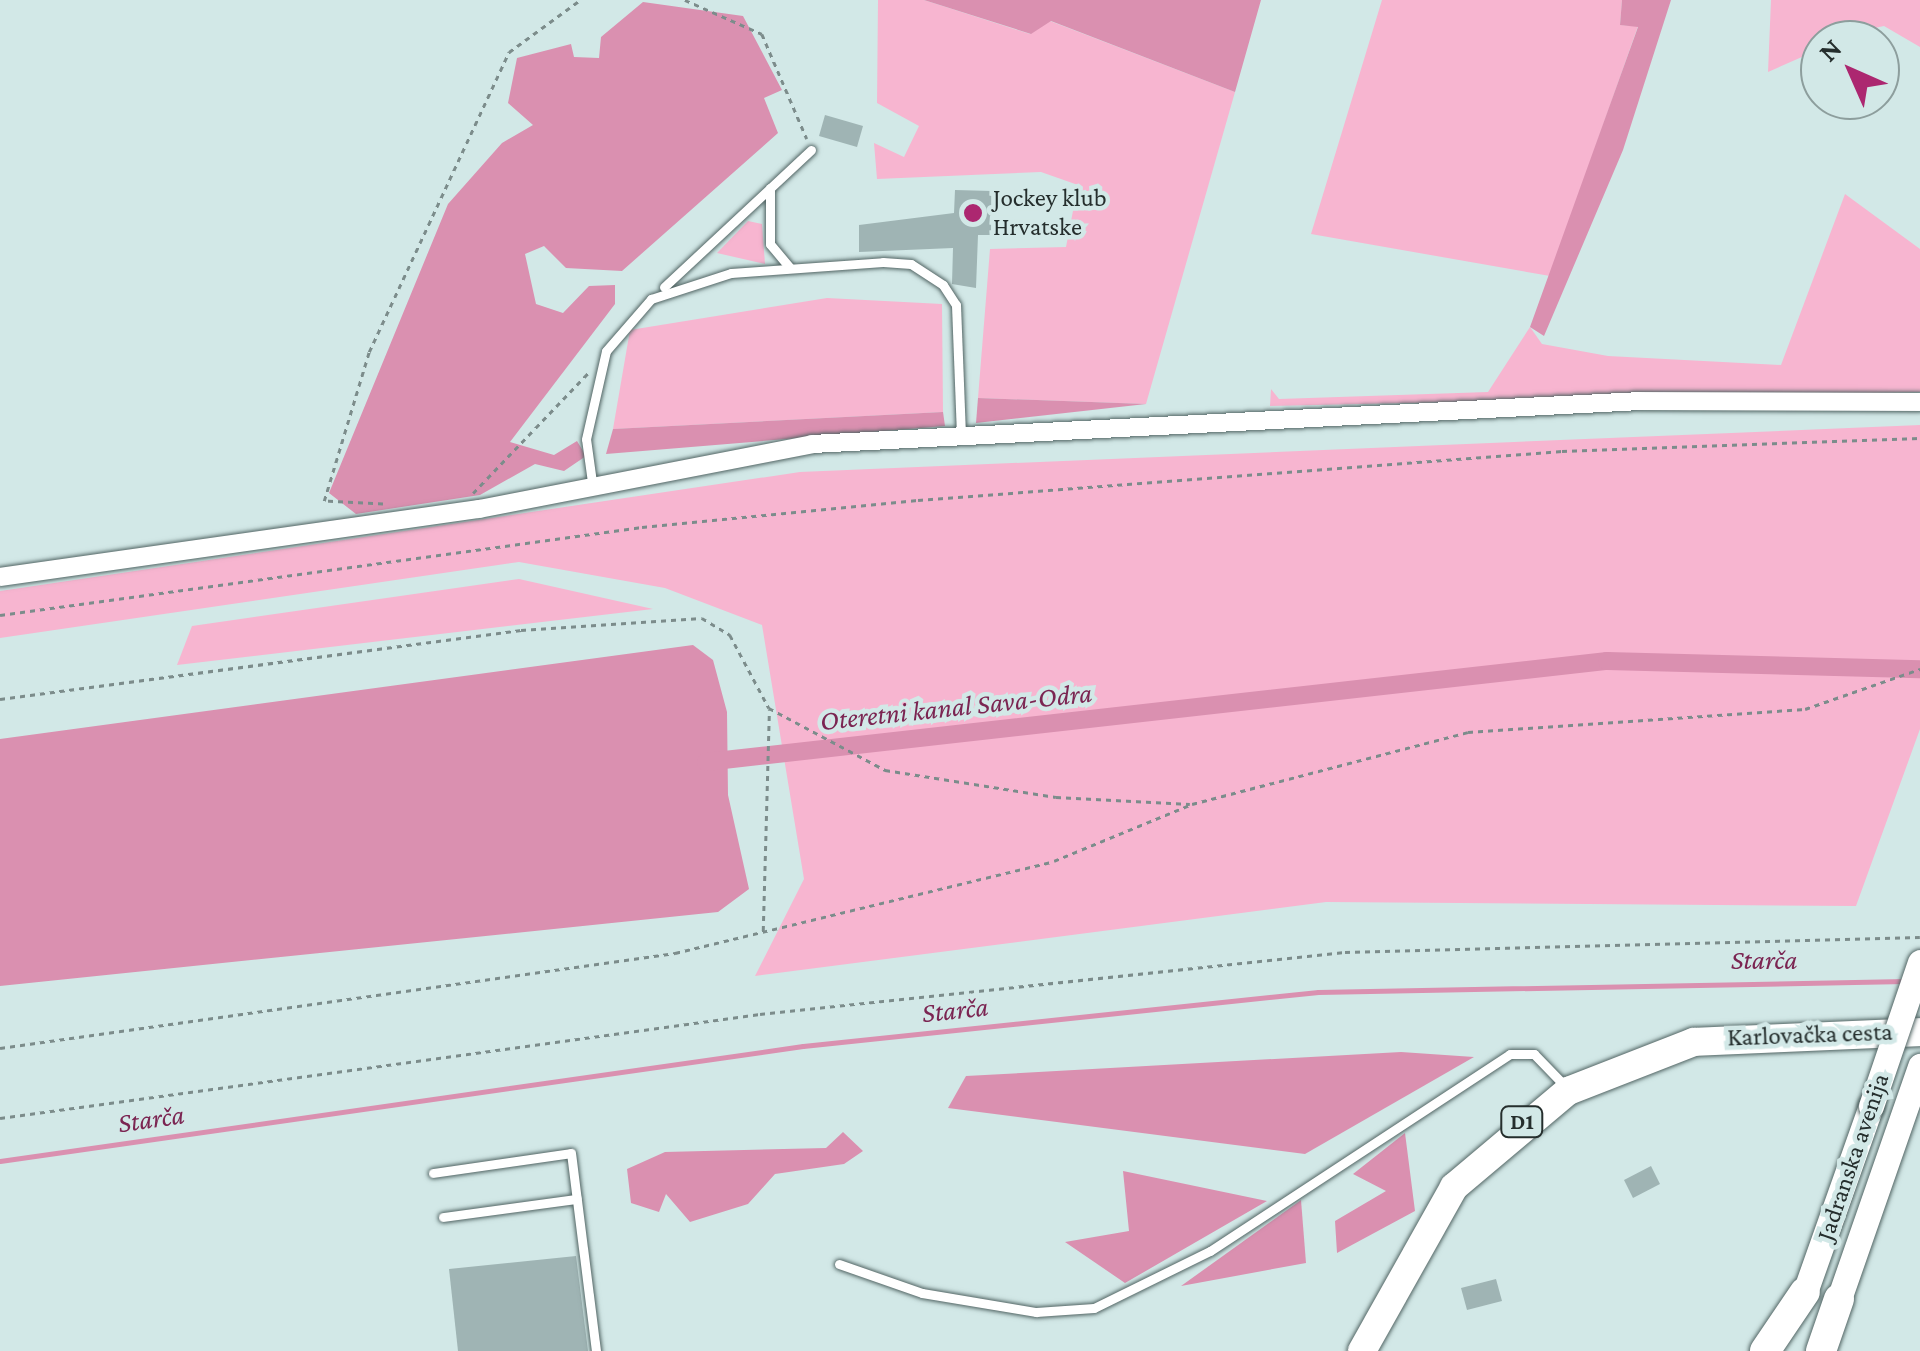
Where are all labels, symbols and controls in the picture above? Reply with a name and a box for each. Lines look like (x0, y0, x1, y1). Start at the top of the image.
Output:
north arrow (1800, 20, 1900, 120)
text: N (1812, 32, 1848, 68)
place label: Jockey klub Hrvatske (993, 184, 1107, 243)
marker: Jockey klub Hrvatske (962, 202, 984, 224)
water label: Oteretni kanal Sava-Odra (818, 676, 1094, 738)
water label: Starča (1731, 943, 1797, 977)
water label: Starča (920, 990, 990, 1030)
street label: Karlovačka cesta (1727, 1017, 1893, 1053)
street label: Jadranska avenija (1810, 1069, 1896, 1245)
water label: Starča (116, 1098, 186, 1140)
road number: D1 (1500, 1105, 1544, 1139)

